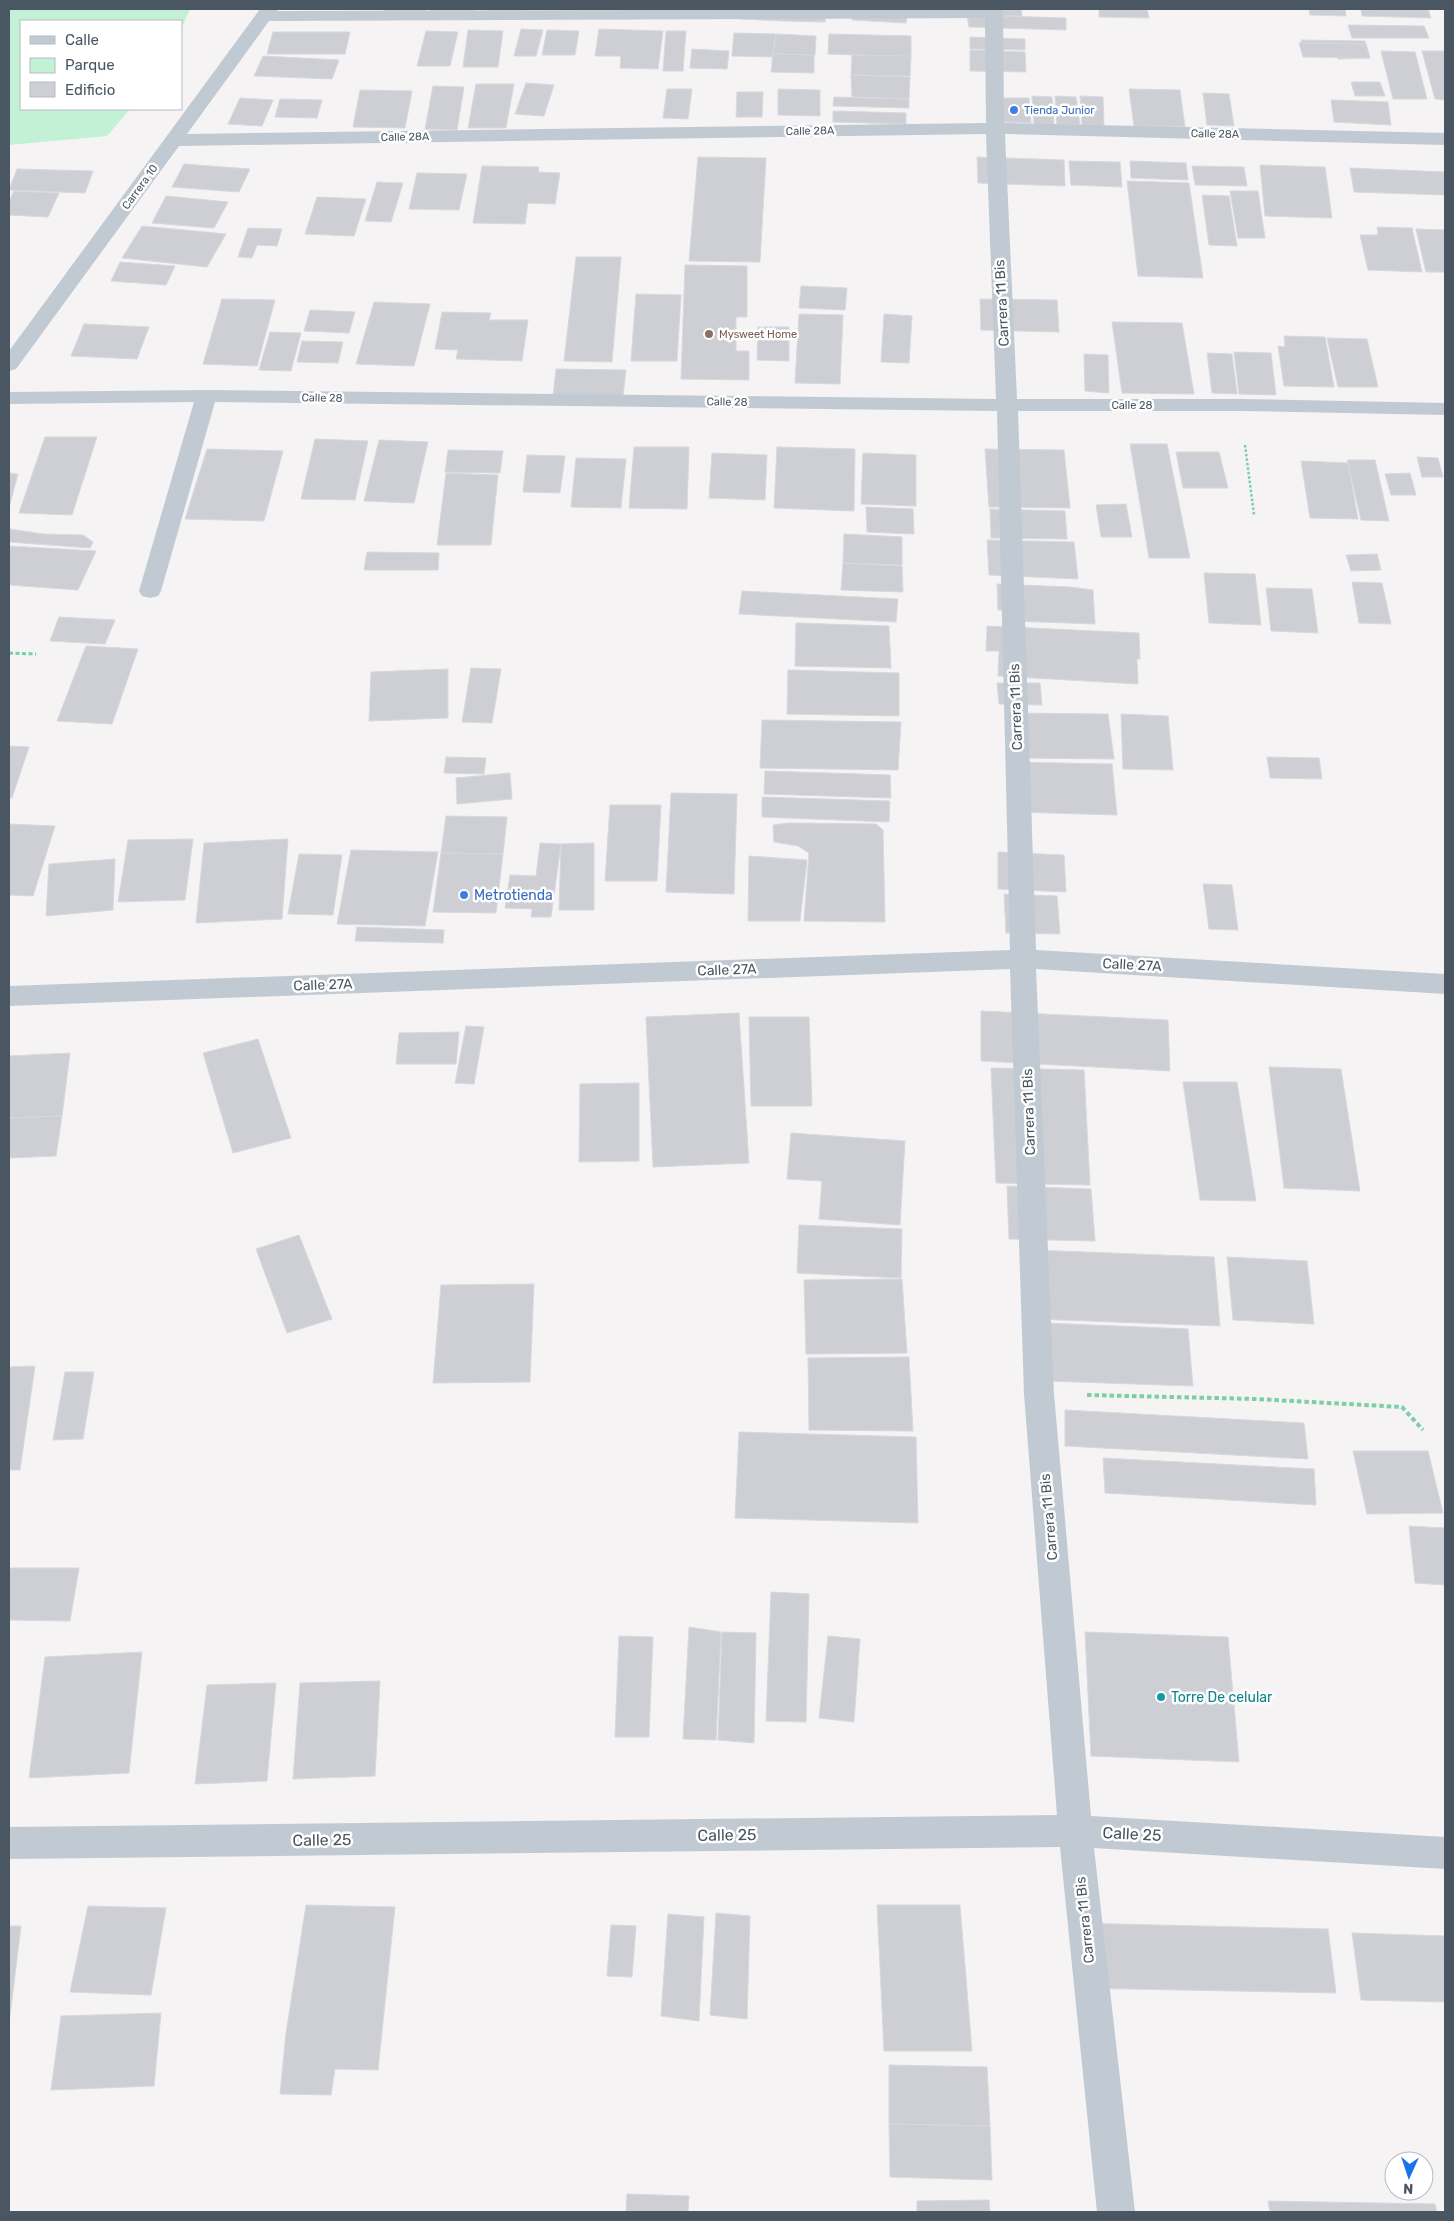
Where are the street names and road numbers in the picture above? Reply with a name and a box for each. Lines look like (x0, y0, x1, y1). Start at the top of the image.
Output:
street label: Calle 28A (786, 124, 835, 138)
street label: Calle 28A (1191, 127, 1240, 141)
street label: Calle 28A (381, 130, 430, 144)
street label: Carrera 10 (119, 162, 161, 212)
street label: Carrera 11 Bis (991, 259, 1013, 347)
street label: Calle 28 (301, 391, 343, 405)
street label: Calle 28 (706, 395, 748, 409)
street label: Calle 28 (1111, 399, 1153, 412)
street label: Carrera 11 Bis (1006, 663, 1026, 751)
street label: Calle 27A (1102, 955, 1163, 975)
street label: Calle 27A (697, 960, 757, 980)
street label: Calle 27A (293, 975, 353, 995)
street label: Carrera 11 Bis (1019, 1068, 1039, 1156)
street label: Carrera 11 Bis (1037, 1473, 1061, 1561)
street label: Calle 25 (1102, 1823, 1162, 1845)
street label: Calle 25 (697, 1825, 757, 1845)
street label: Calle 25 (292, 1830, 352, 1850)
street label: Carrera 11 Bis (1072, 1876, 1098, 1964)

